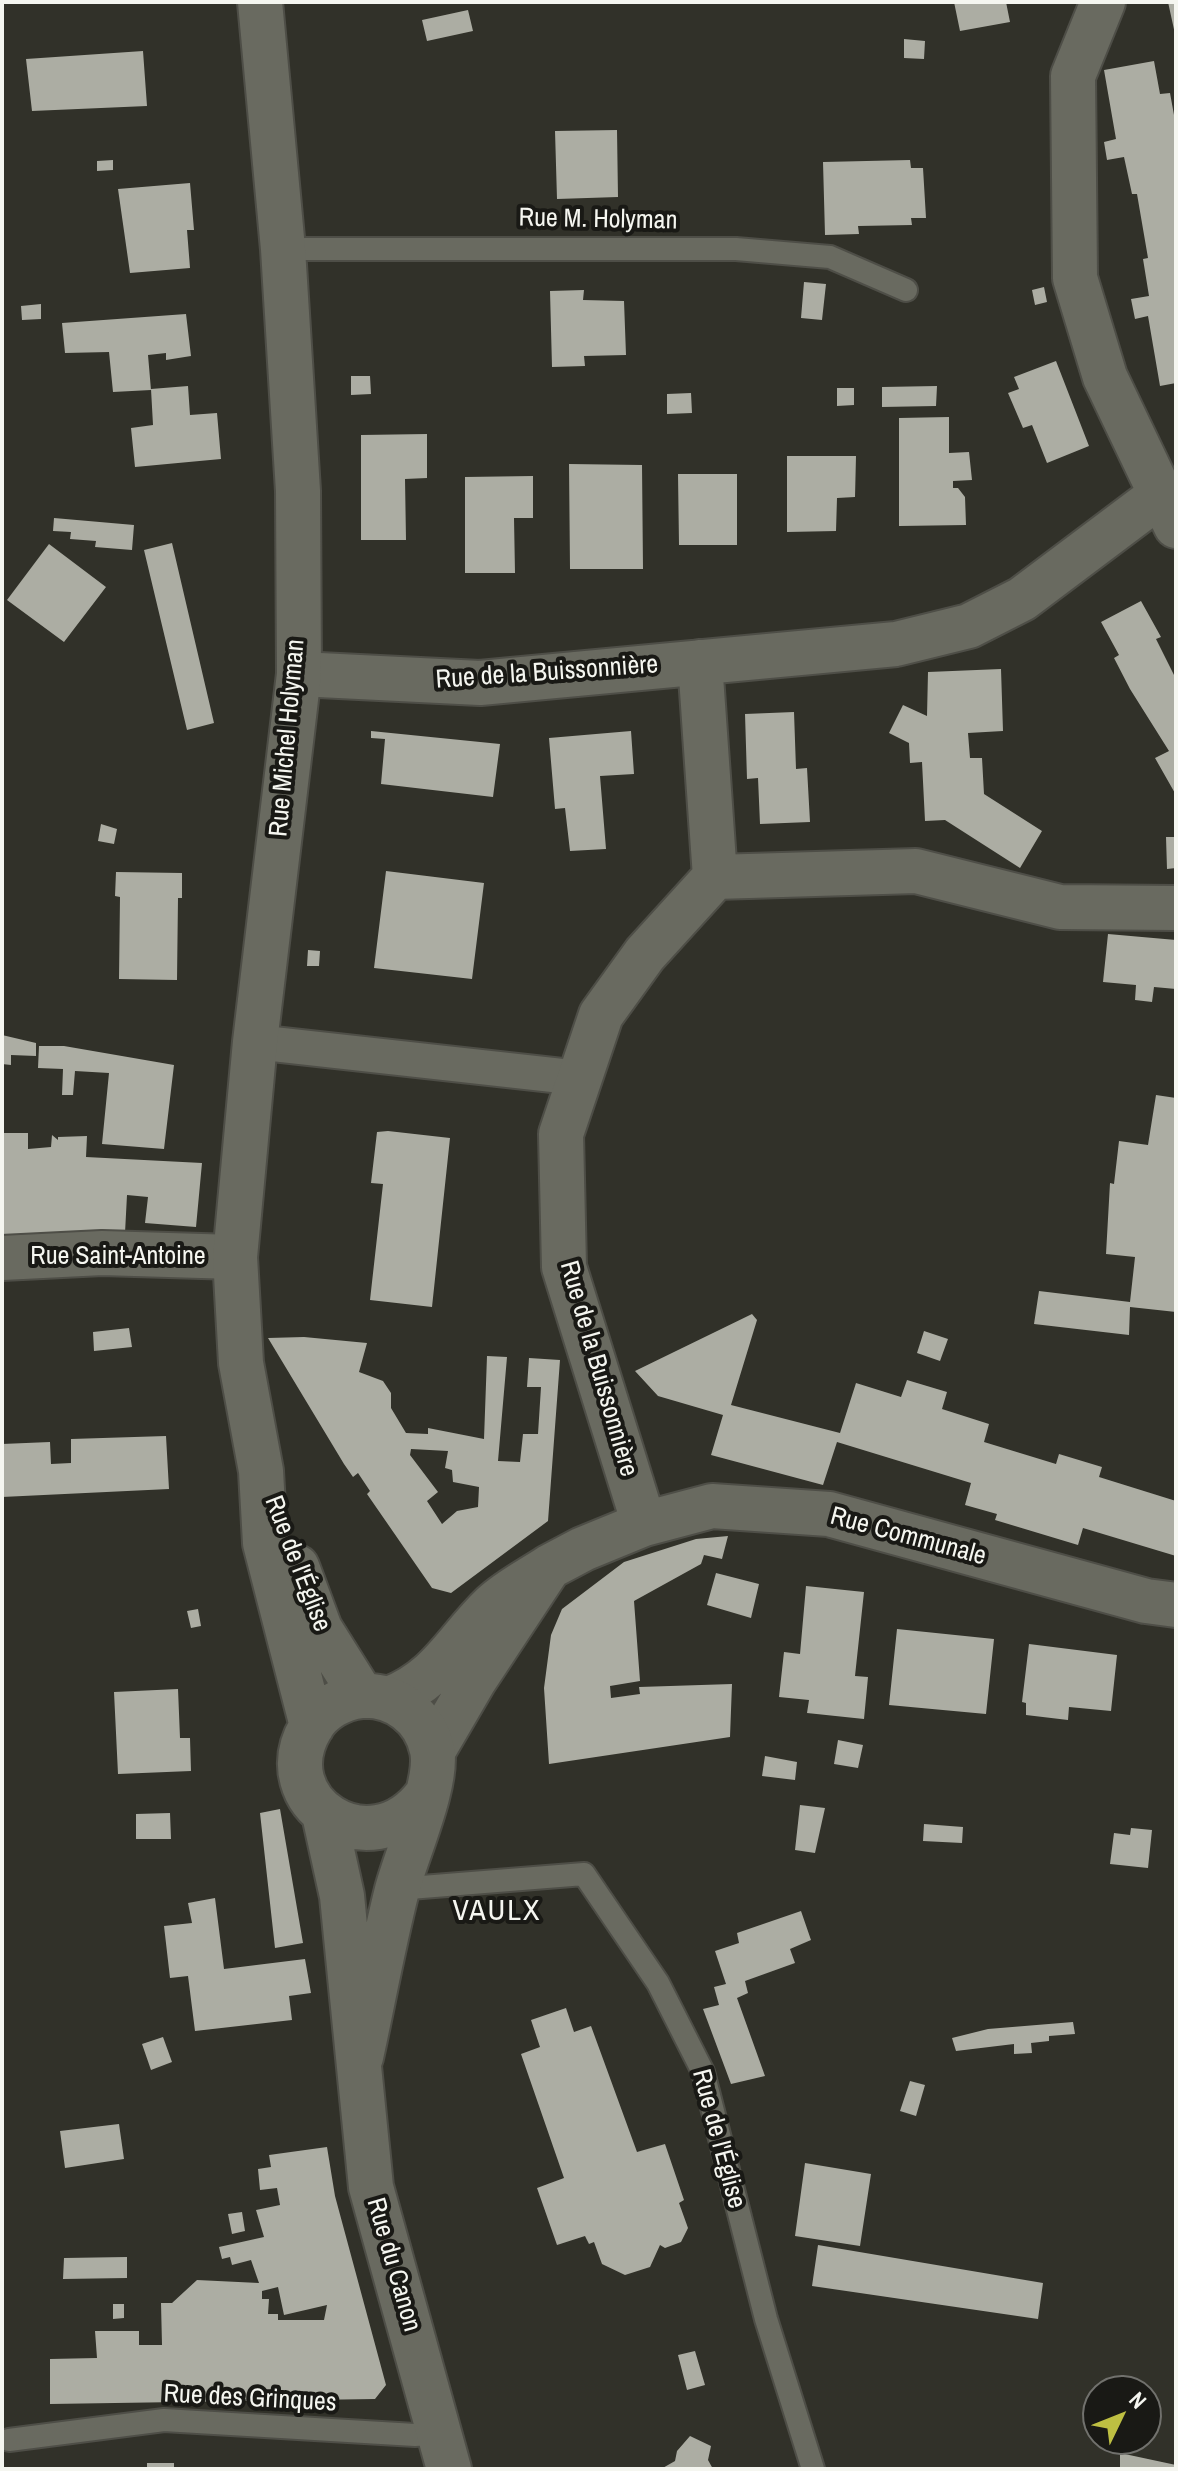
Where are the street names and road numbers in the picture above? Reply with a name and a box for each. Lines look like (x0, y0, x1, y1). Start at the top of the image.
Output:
street label: Rue M. Holyman (518, 203, 678, 237)
street label: Rue Michel Holyman (264, 638, 312, 838)
street label: Rue de la Buissonnière (435, 650, 659, 696)
street label: Rue Saint-Antoine (30, 1241, 206, 1273)
street label: Rue de la Buissonnière (552, 1258, 644, 1480)
street label: Rue de l'Église (257, 1492, 337, 1636)
street label: Rue Communale (827, 1501, 989, 1573)
street label: Rue de l'Église (684, 2066, 752, 2212)
street label: Rue du Canon (359, 2195, 427, 2335)
street label: Rue des Grinques (163, 2379, 337, 2419)

